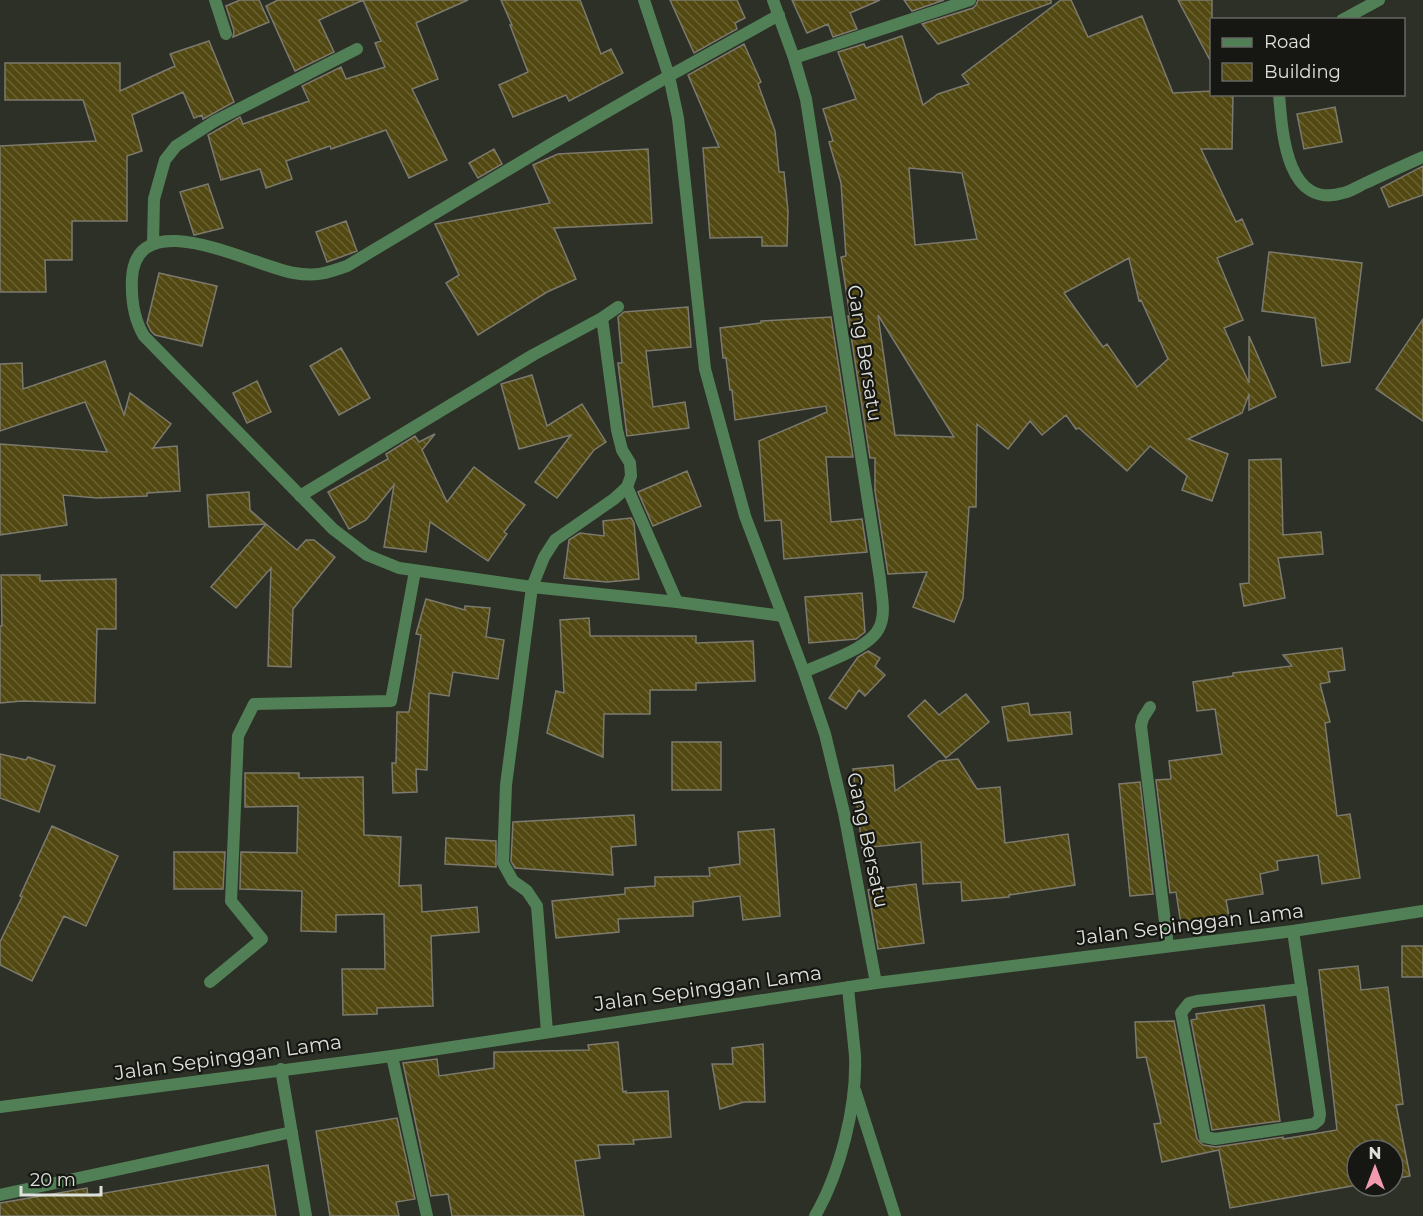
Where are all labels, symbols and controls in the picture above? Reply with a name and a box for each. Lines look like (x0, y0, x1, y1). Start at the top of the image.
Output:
legend (1210, 18, 1405, 96)
text: Road (1264, 31, 1311, 53)
text: Building (1264, 61, 1341, 83)
street label: Gang Bersatu (842, 283, 888, 423)
street label: Gang Bersatu (842, 770, 894, 910)
street label: Jalan Sepinggan Lama (1074, 898, 1305, 950)
street label: Jalan Sepinggan Lama (592, 960, 823, 1016)
street label: Jalan Sepinggan Lama (112, 1029, 343, 1085)
north arrow (1345, 1138, 1405, 1198)
text: N (1369, 1144, 1381, 1163)
scale bar (21, 1159, 100, 1197)
text: 20 m (30, 1169, 76, 1191)

